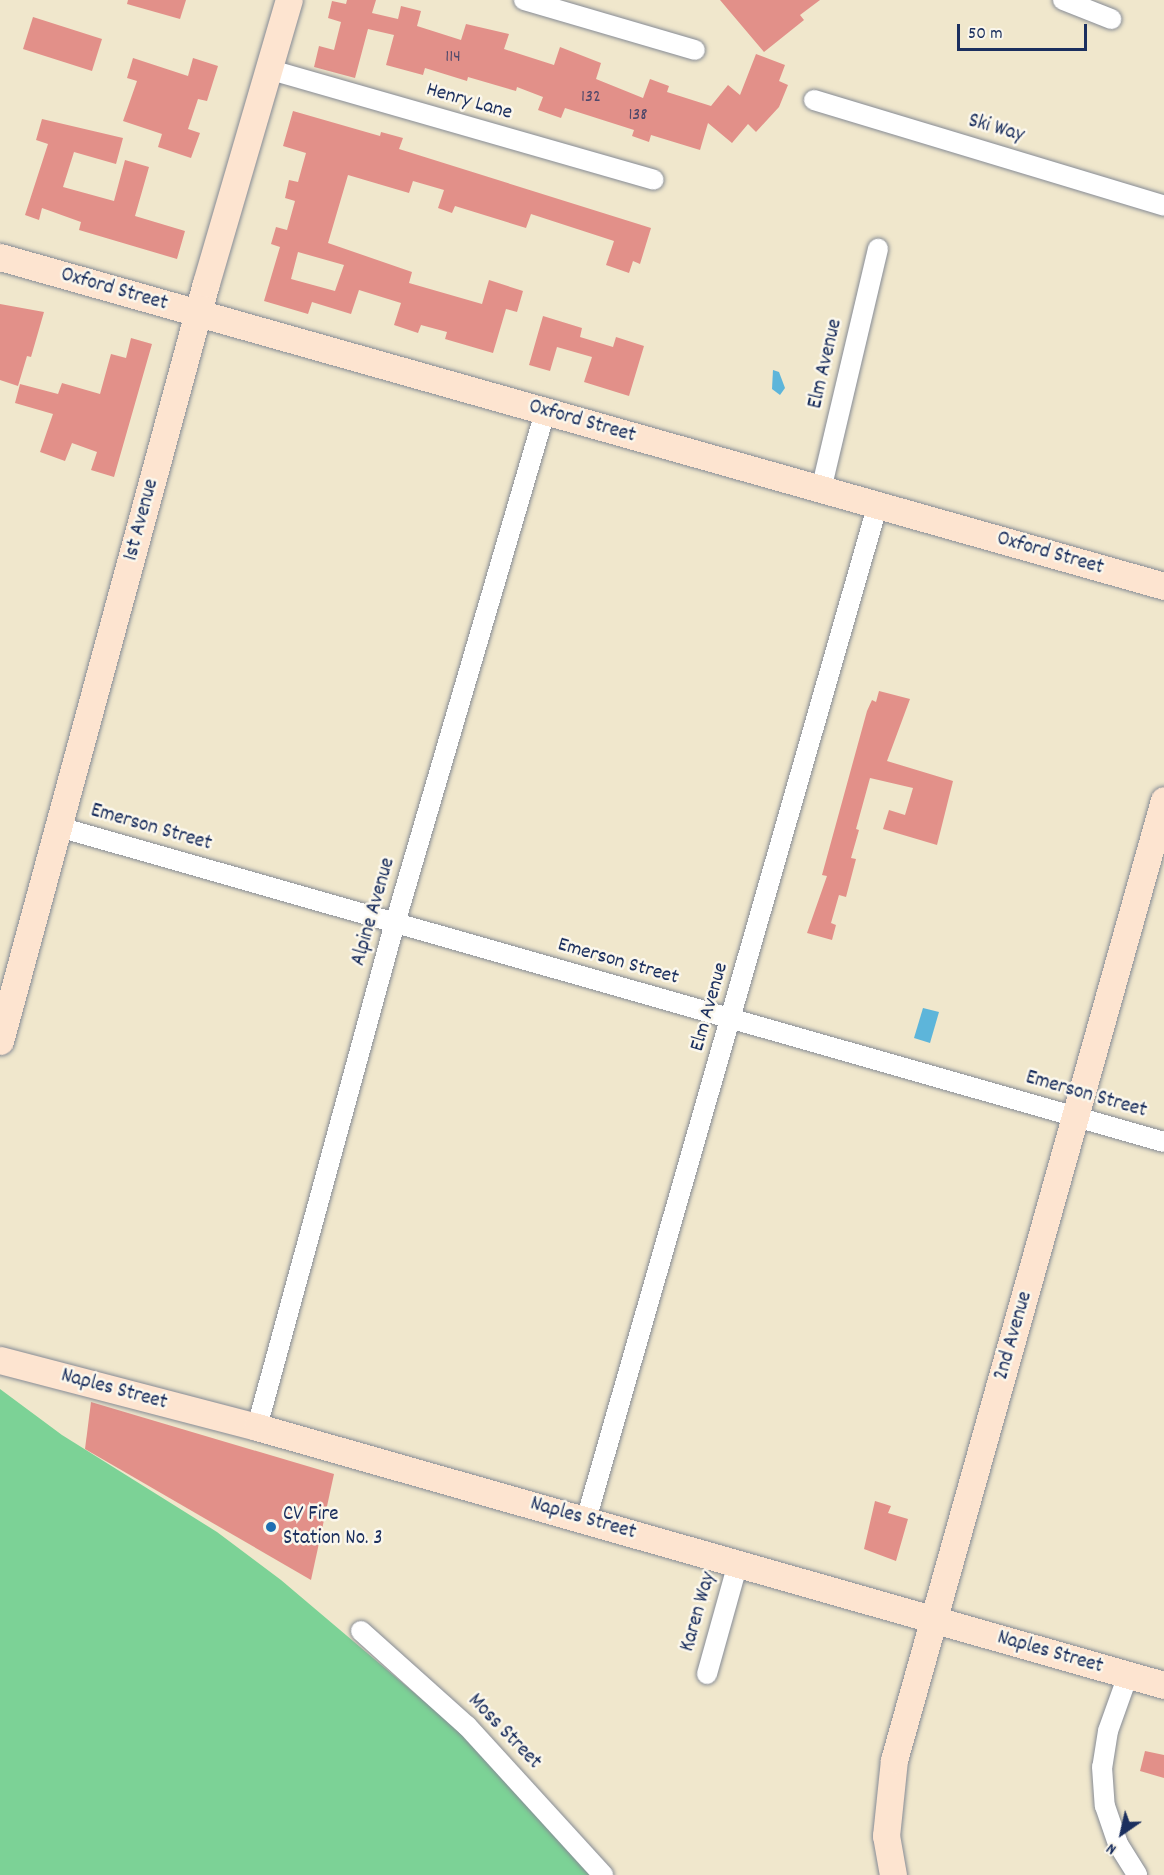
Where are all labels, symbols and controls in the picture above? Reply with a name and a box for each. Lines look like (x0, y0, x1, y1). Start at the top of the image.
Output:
scale bar (960, 12, 1090, 50)
text: 50 m (968, 22, 1003, 47)
house number: 114 (445, 47, 461, 69)
street label: Henry Lane (423, 78, 515, 126)
house number: 132 (581, 87, 601, 109)
house number: 138 (628, 105, 648, 127)
street label: Ski Way (965, 109, 1027, 149)
street label: Oxford Street (58, 263, 170, 317)
street label: Elm Avenue (803, 317, 849, 411)
street label: Oxford Street (526, 395, 638, 449)
street label: 1st Avenue (119, 476, 165, 564)
street label: Oxford Street (994, 527, 1106, 581)
street label: Emerson Street (88, 799, 214, 857)
street label: Alpine Avenue (347, 855, 401, 969)
street label: Emerson Street (555, 933, 681, 991)
street label: Elm Avenue (685, 960, 735, 1054)
street label: Emerson Street (1023, 1066, 1149, 1124)
street label: 2nd Avenue (989, 1289, 1039, 1383)
street label: Naples Street (58, 1364, 170, 1416)
street label: Naples Street (527, 1492, 639, 1546)
place label: CV Fire Station No. 3 (283, 1502, 383, 1552)
marker: CV Fire Station No. 3 (264, 1520, 278, 1534)
street label: Karen Way (676, 1569, 722, 1655)
street label: Naples Street (994, 1626, 1106, 1680)
street label: Moss Street (462, 1689, 546, 1775)
north arrow (1092, 1803, 1152, 1863)
text: N (1102, 1837, 1121, 1860)

